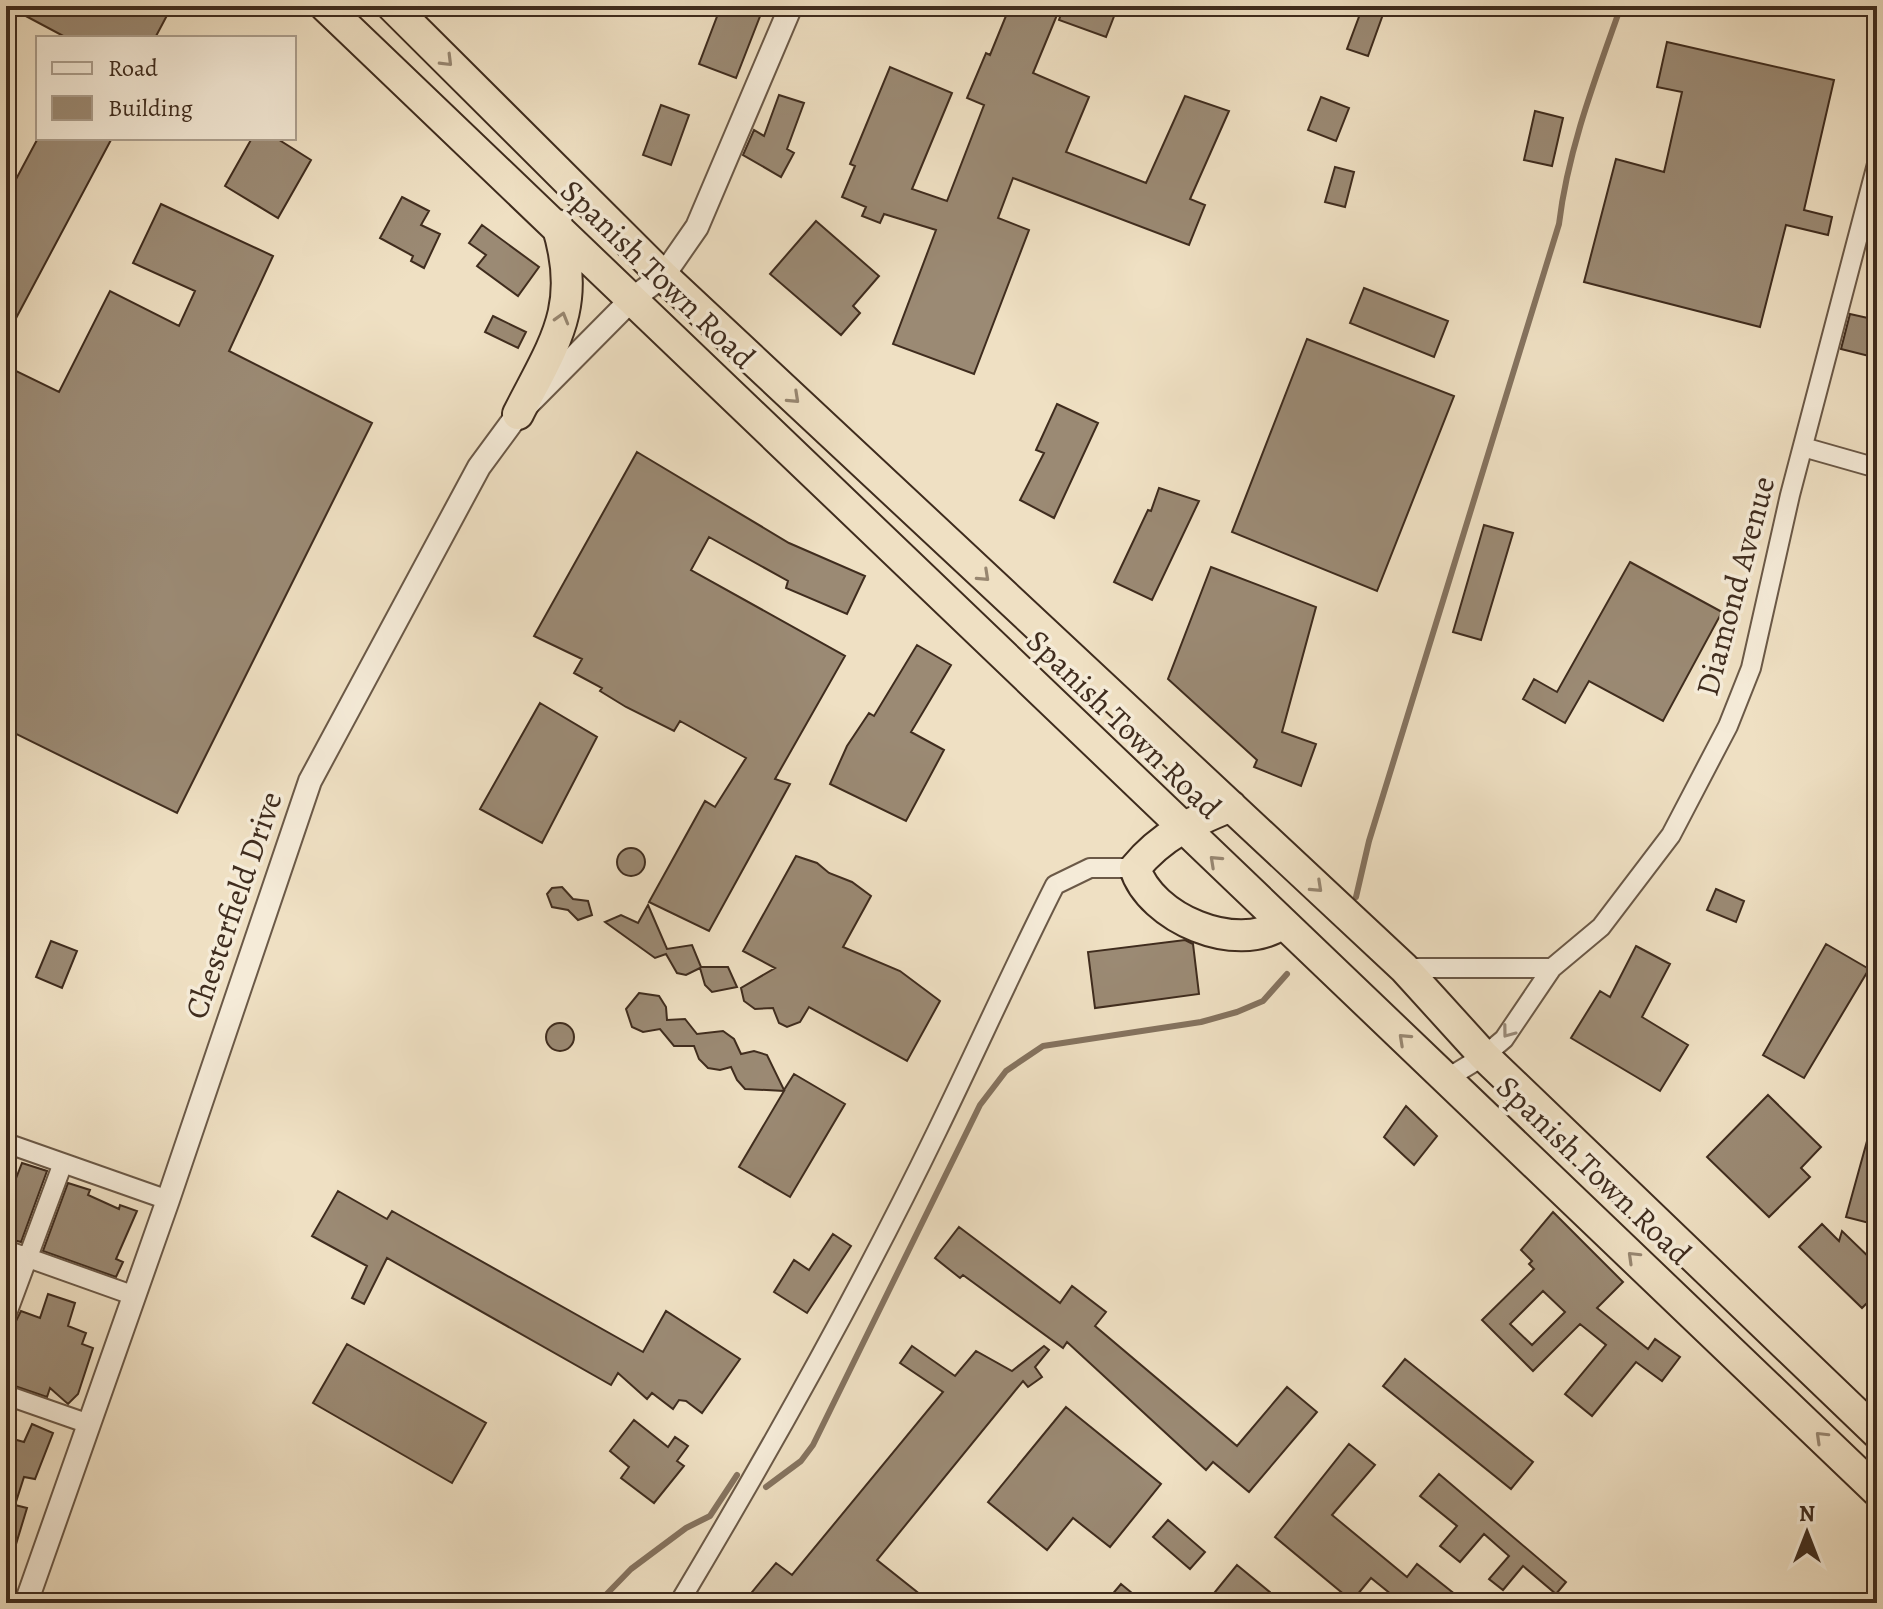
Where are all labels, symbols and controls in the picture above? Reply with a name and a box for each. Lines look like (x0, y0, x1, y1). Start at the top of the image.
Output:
legend (36, 36, 296, 140)
text: Road (108, 52, 158, 84)
one-way arrow (438, 52, 452, 66)
text: Building (108, 92, 193, 124)
street label: Spanish Town Road (551, 169, 766, 379)
one-way arrow (553, 312, 569, 326)
one-way arrow (785, 389, 799, 404)
street label: Diamond Avenue (1685, 471, 1785, 701)
one-way arrow (975, 566, 989, 581)
street label: Spanish Town Road (1017, 619, 1232, 829)
street label: Chesterfield Drive (173, 785, 293, 1025)
one-way arrow (1210, 856, 1224, 870)
one-way arrow (1308, 878, 1323, 892)
one-way arrow (1503, 1023, 1517, 1038)
one-way arrow (1399, 1034, 1413, 1049)
street label: Spanish Town Road (1487, 1065, 1702, 1275)
one-way arrow (1628, 1252, 1642, 1266)
one-way arrow (1815, 1432, 1830, 1446)
north arrow (1767, 1493, 1847, 1573)
text: N (1799, 1499, 1815, 1529)

